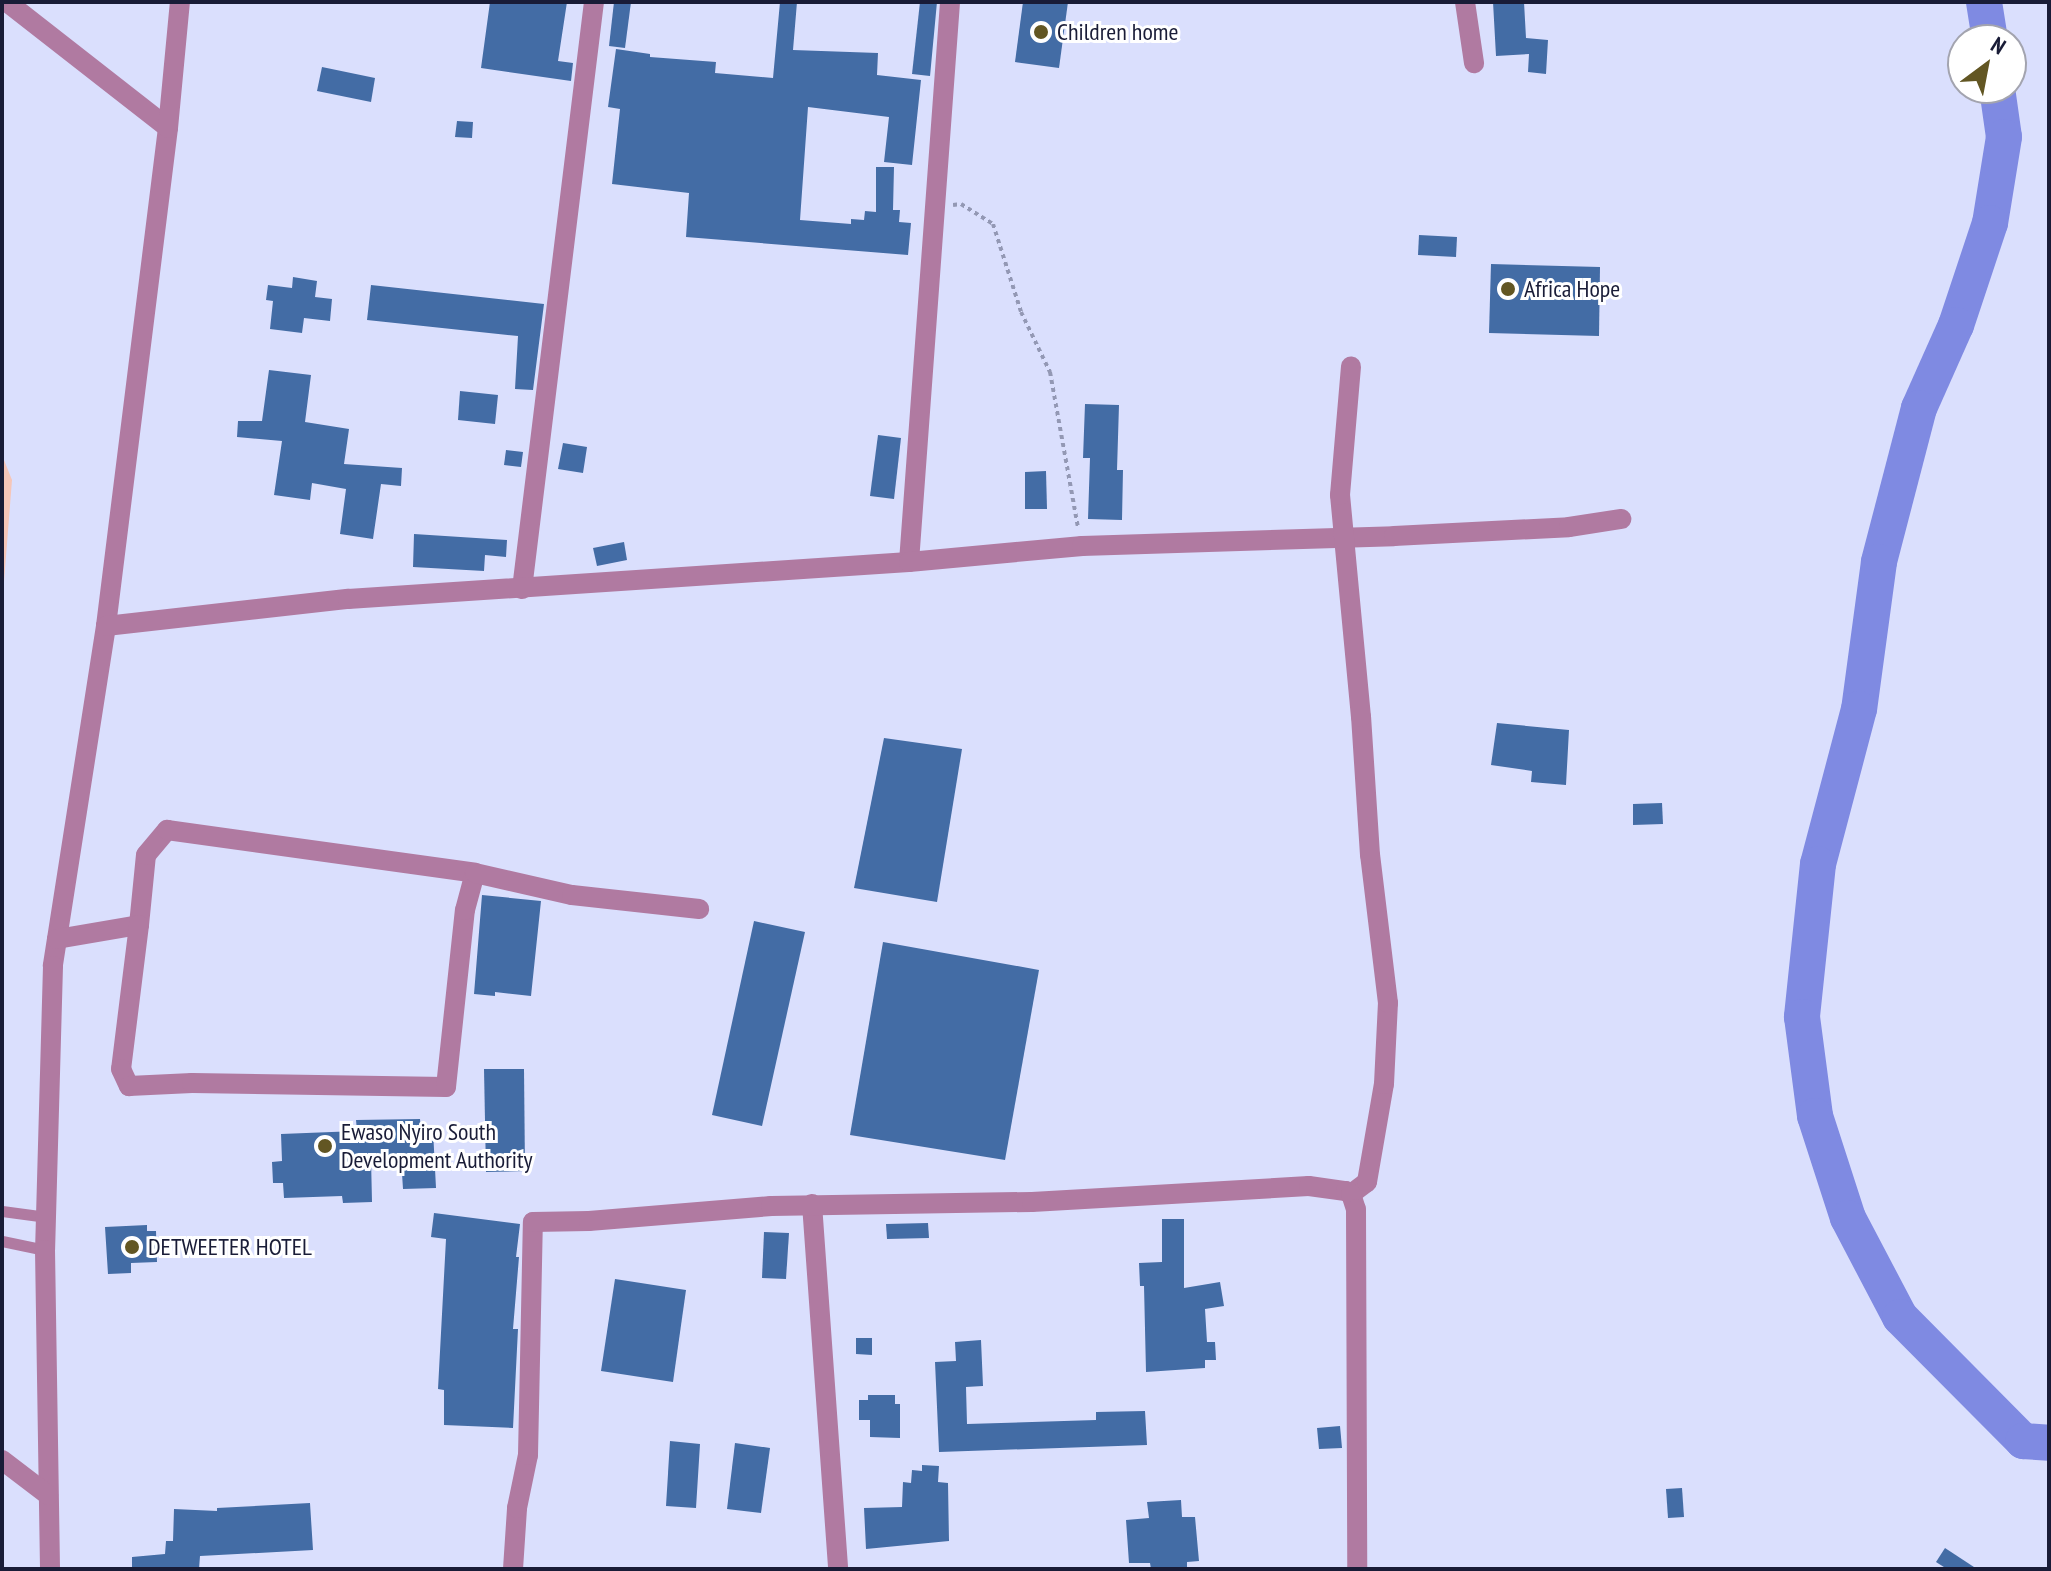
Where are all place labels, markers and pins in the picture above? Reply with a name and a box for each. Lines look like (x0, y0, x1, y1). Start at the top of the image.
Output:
place label: Children home (1057, 18, 1178, 46)
marker: Children home (1032, 23, 1050, 41)
place label: Africa Hope (1524, 275, 1620, 303)
marker: Africa Hope (1499, 280, 1517, 298)
place label: Ewaso Nyiro South Development Authority (341, 1118, 533, 1174)
marker: Ewaso Nyiro South Development Authority (316, 1137, 334, 1155)
place label: DETWEETER HOTEL (148, 1233, 312, 1261)
marker: DETWEETER HOTEL (123, 1238, 141, 1256)

